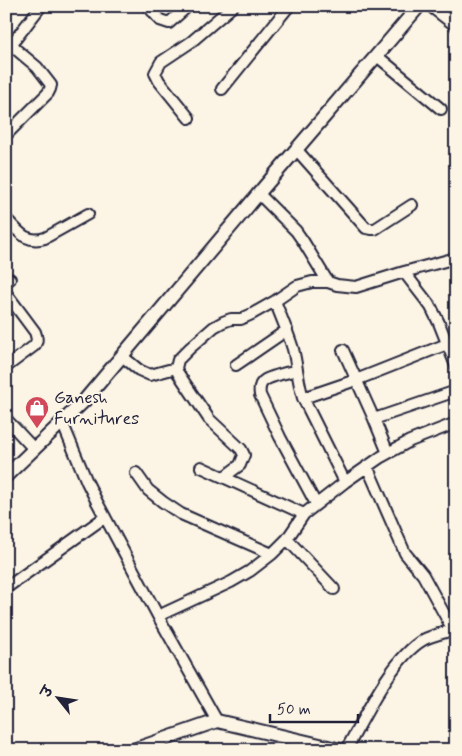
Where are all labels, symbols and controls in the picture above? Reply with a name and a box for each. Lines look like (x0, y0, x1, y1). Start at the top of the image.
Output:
place label: Ganesh Furnitures (54, 386, 139, 431)
shop icon: Ganesh Furnitures (24, 395, 50, 429)
north arrow (32, 674, 82, 724)
text: उ (36, 682, 59, 702)
scale bar (270, 691, 357, 723)
text: 50 m (277, 700, 311, 720)

